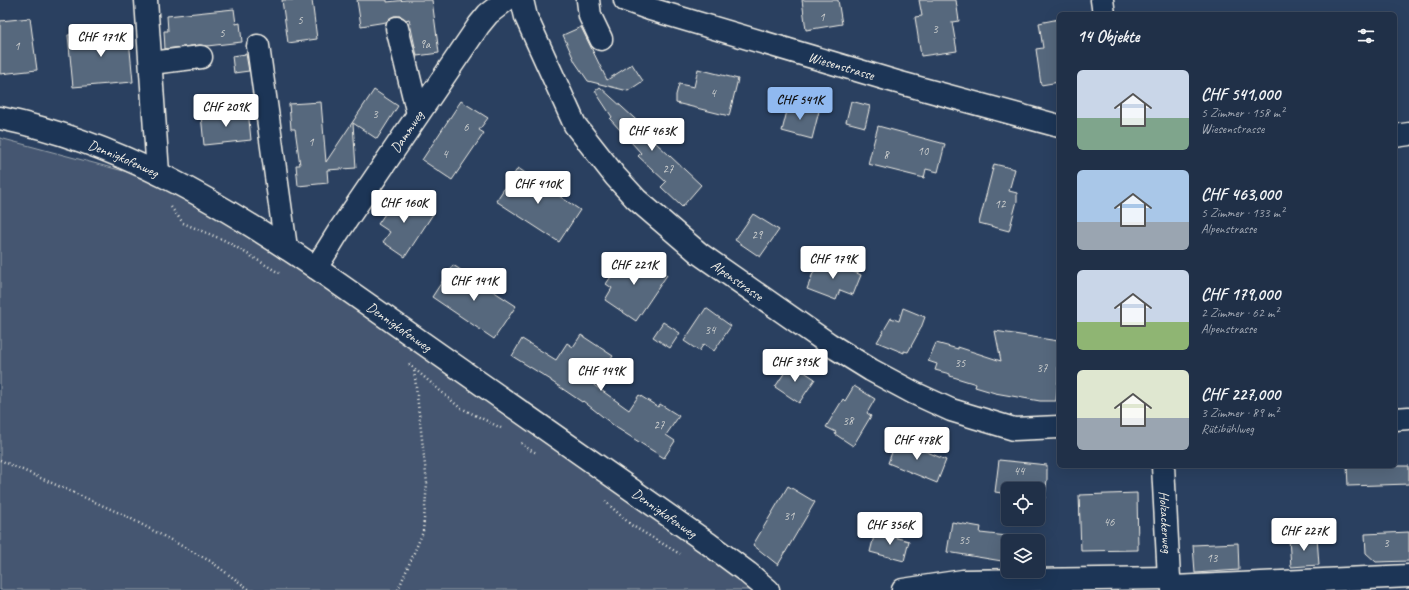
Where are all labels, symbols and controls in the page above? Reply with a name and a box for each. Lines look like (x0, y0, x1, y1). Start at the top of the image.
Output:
house number: 1 (819, 9, 825, 25)
house number: 5 (297, 12, 303, 28)
house number: 3 (932, 21, 939, 37)
pin: CHF 171K (60, 24, 142, 58)
house number: 5 (219, 25, 225, 41)
icon: filters (1355, 25, 1377, 47)
text: 14 Objekte (1077, 26, 1140, 47)
text: CHF 171K (77, 29, 125, 45)
house number: 9a (420, 36, 431, 52)
house number: 1 (14, 38, 20, 54)
street label: Wiesenstrasse (806, 48, 878, 84)
text: CHF 541,000 (1201, 84, 1280, 105)
house number: 4 (710, 85, 717, 101)
icon: home (1109, 86, 1157, 134)
pin: CHF 541K (759, 87, 841, 121)
text: CHF 541K (777, 92, 823, 108)
pin: CHF 209K (185, 94, 267, 128)
text: CHF 209K (203, 99, 249, 115)
text: 5 Zimmer · 158 m² (1201, 105, 1284, 121)
house number: 3 (372, 106, 379, 122)
street label: Dammweg (387, 106, 428, 156)
pin: CHF 463K (611, 118, 693, 152)
house number: 6 (463, 119, 469, 135)
text: Wiesenstrasse (1201, 121, 1264, 137)
text: CHF 463K (628, 123, 676, 139)
house number: 1 (308, 134, 314, 150)
street label: Dennigkofenweg (86, 136, 162, 182)
house number: 10 (918, 143, 930, 159)
house number: 4 (442, 146, 449, 162)
house number: 8 (883, 147, 890, 163)
house number: 27 (663, 161, 674, 177)
pin: CHF 410K (497, 171, 579, 205)
text: CHF 410K (514, 176, 562, 192)
text: CHF 463,000 (1201, 184, 1281, 205)
icon: home (1109, 186, 1157, 234)
pin: CHF 160K (363, 190, 445, 224)
text: CHF 160K (380, 195, 428, 211)
house number: 12 (995, 196, 1007, 212)
text: 5 Zimmer · 133 m² (1201, 205, 1284, 221)
text: Alpenstrasse (1201, 221, 1256, 237)
house number: 29 (752, 227, 764, 243)
pin: CHF 179K (792, 246, 874, 280)
text: CHF 179K (810, 251, 856, 267)
pin: CHF 221K (593, 252, 675, 286)
street label: Alpenstrasse (708, 256, 768, 305)
text: CHF 221K (610, 257, 658, 273)
pin: CHF 141K (433, 268, 515, 302)
text: CHF 141K (450, 273, 498, 289)
text: CHF 179,000 (1201, 284, 1280, 305)
icon: home (1109, 286, 1157, 334)
street label: Dennigkofenweg (364, 298, 435, 356)
text: 2 Zimmer · 62 m² (1201, 305, 1278, 321)
text: Alpenstrasse (1201, 321, 1256, 337)
house number: 34 (705, 322, 717, 338)
pin: CHF 395K (754, 349, 836, 383)
text: CHF 395K (772, 354, 818, 370)
house number: 35 (955, 355, 966, 371)
pin: CHF 149K (560, 358, 642, 392)
house number: 37 (1037, 360, 1048, 376)
text: CHF 149K (578, 363, 624, 379)
text: CHF 227,000 (1201, 384, 1280, 405)
icon: home (1109, 386, 1157, 434)
text: 3 Zimmer · 89 m² (1201, 405, 1278, 421)
house number: 38 (843, 413, 855, 429)
house number: 27 (654, 417, 665, 433)
text: Rütibühlweg (1201, 421, 1254, 437)
pin: CHF 478K (876, 427, 958, 461)
text: CHF 478K (893, 432, 941, 448)
house number: 44 (1014, 463, 1026, 479)
map controls (1001, 482, 1045, 578)
button: locate (1001, 482, 1045, 526)
street label: Dennigkofenweg (629, 485, 701, 542)
street label: Holzackerweg (1155, 491, 1176, 554)
house number: 31 (784, 508, 795, 524)
pin: CHF 356K (849, 512, 931, 546)
house number: 46 (1104, 514, 1115, 530)
text: CHF 356K (866, 517, 914, 533)
pin: CHF 227K (1263, 518, 1345, 552)
text: CHF 227K (1280, 523, 1328, 539)
house number: 35 (959, 532, 970, 548)
button: layers (1001, 534, 1045, 578)
house number: 3 (1383, 535, 1390, 551)
house number: 13 (1207, 550, 1219, 566)

